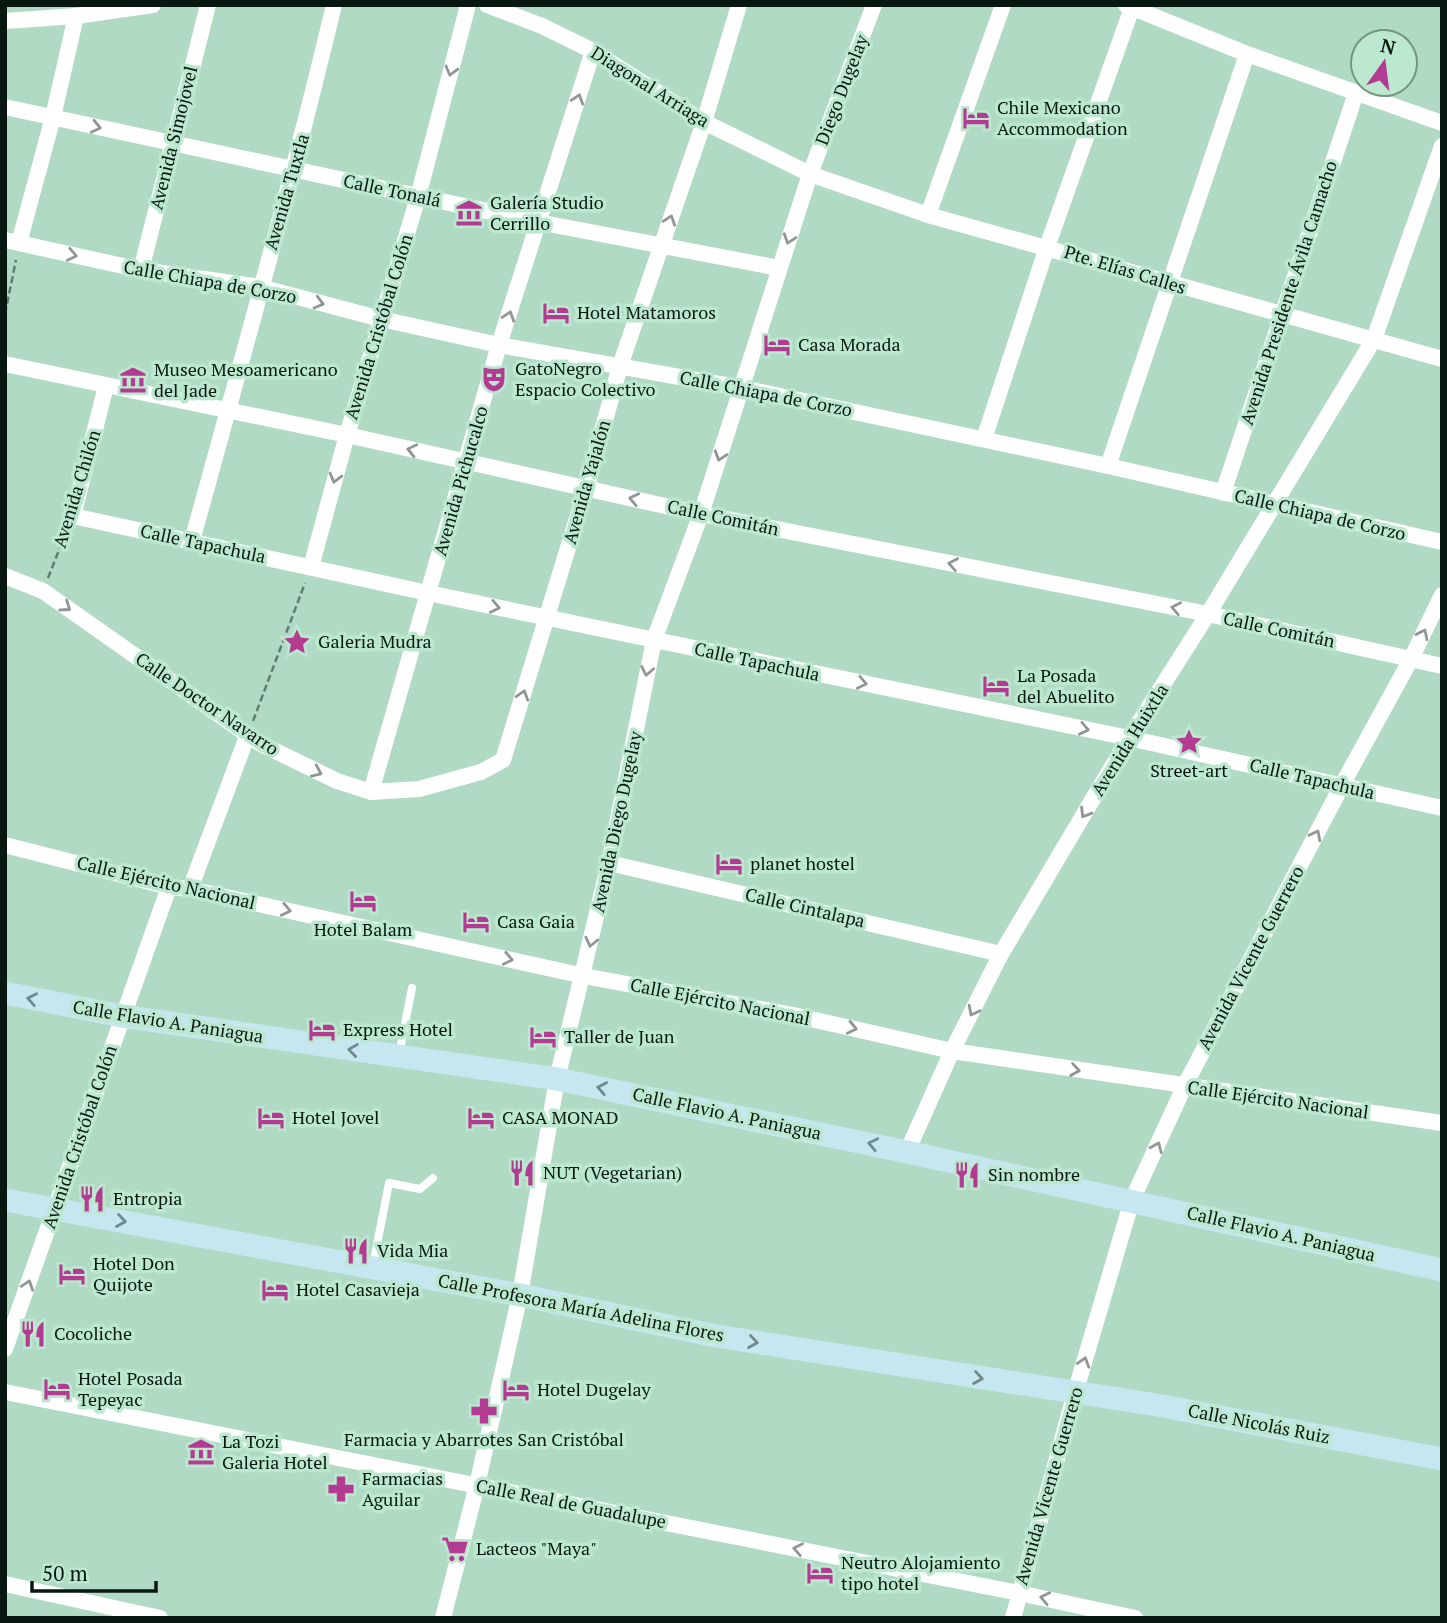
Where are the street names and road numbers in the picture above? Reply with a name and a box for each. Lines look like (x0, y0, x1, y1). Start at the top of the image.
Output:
street label: Diego Dugelay (809, 30, 873, 148)
street label: Diagonal Arriaga (587, 40, 714, 132)
street label: Avenida Simojovel (144, 64, 202, 212)
street label: Avenida Tuxtla (258, 131, 314, 253)
street label: Avenida Presidente Ávila Camacho (1234, 157, 1342, 428)
street label: Calle Tonalá (341, 168, 443, 212)
street label: Avenida Cristóbal Colón (338, 231, 418, 422)
street label: Pte. Elías Calles (1061, 239, 1189, 299)
street label: Calle Chiapa de Corzo (122, 254, 299, 308)
street label: Calle Chiapa de Corzo (678, 365, 855, 422)
street label: Avenida Pichucalco (427, 403, 493, 558)
street label: Avenida Yajalón (557, 417, 615, 547)
street label: Avenida Chilón (47, 427, 105, 551)
street label: Calle Chiapa de Corzo (1232, 483, 1408, 545)
street label: Calle Comitán (665, 493, 781, 541)
street label: Calle Tapachula (138, 518, 268, 568)
street label: Calle Comitán (1221, 605, 1337, 653)
street label: Calle Tapachula (692, 636, 822, 686)
street label: Calle Doctor Navarro (131, 646, 284, 760)
street label: Avenida Huixtla (1085, 679, 1173, 800)
street label: Avenida Diego Dugelay (585, 728, 647, 915)
street label: Calle Tapachula (1247, 752, 1377, 804)
street label: Calle Ejército Nacional (75, 850, 258, 914)
street label: Avenida Vicente Guerrero (1191, 861, 1309, 1054)
street label: Calle Cintalapa (743, 882, 867, 932)
street label: Calle Ejército Nacional (628, 972, 812, 1030)
street label: Calle Flavio A. Paniagua (71, 994, 265, 1048)
street label: Avenida Cristóbal Colón (36, 1041, 122, 1232)
street label: Calle Ejército Nacional (1186, 1074, 1370, 1124)
street label: Calle Flavio A. Paniagua (630, 1081, 824, 1145)
street label: Calle Flavio A. Paniagua (1185, 1200, 1378, 1266)
street label: Calle Profesora María Adelina Flores (436, 1267, 726, 1347)
street label: Avenida Vicente Guerrero (1008, 1384, 1088, 1588)
street label: Calle Nicolás Ruiz (1186, 1397, 1332, 1449)
street label: Calle Real de Guadalupe (474, 1473, 668, 1533)

